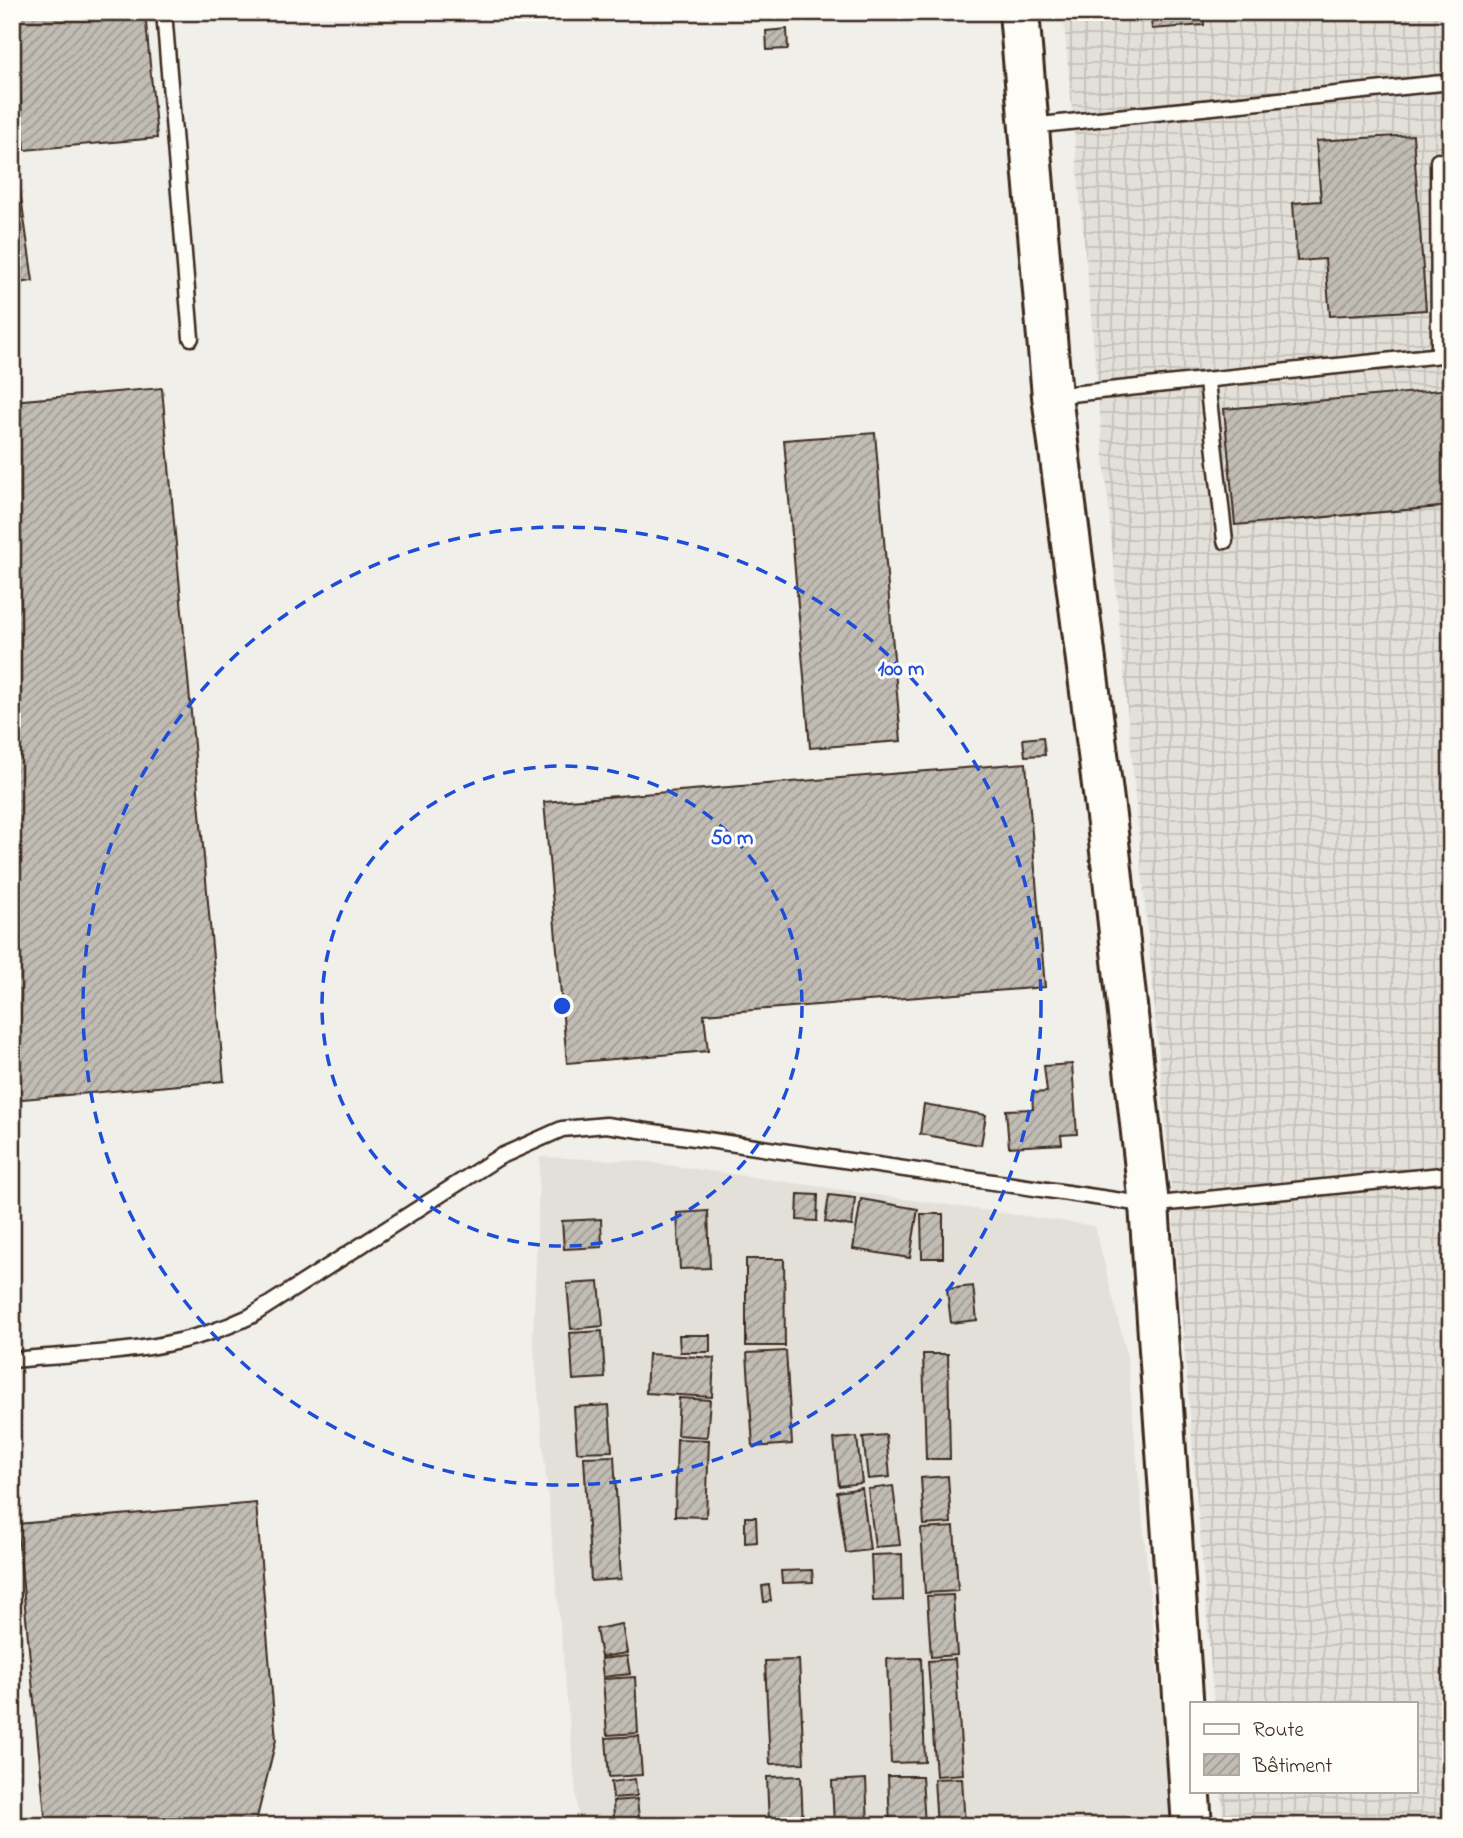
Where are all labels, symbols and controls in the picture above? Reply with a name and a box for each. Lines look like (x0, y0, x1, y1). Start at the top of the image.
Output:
text: 100 m (878, 655, 924, 685)
text: 50 m (711, 824, 753, 854)
centre of rings (550, 994, 574, 1018)
legend (1190, 1702, 1418, 1792)
text: Route (1253, 1716, 1305, 1746)
text: Bâtiment (1252, 1752, 1332, 1782)

